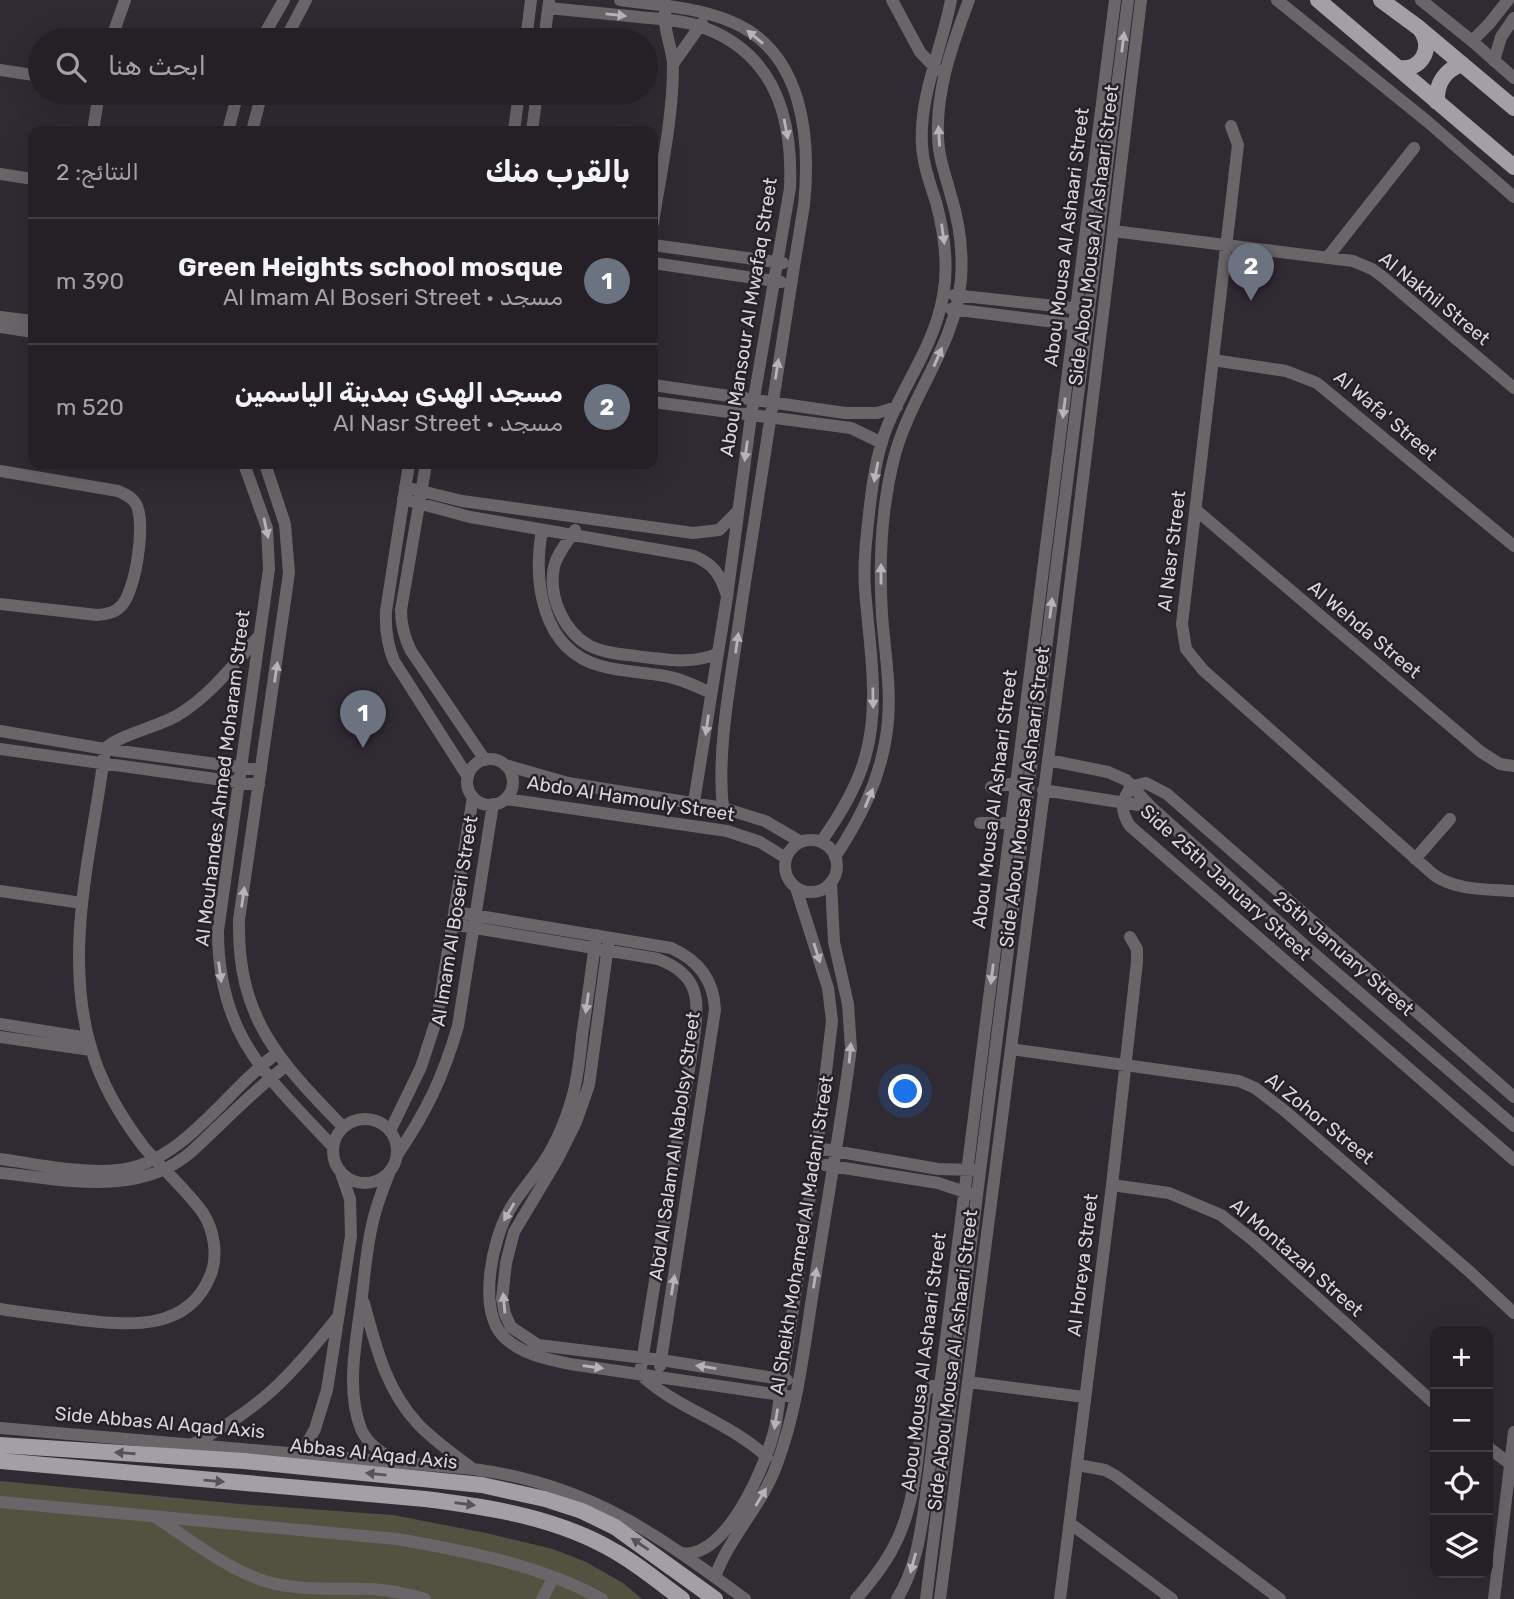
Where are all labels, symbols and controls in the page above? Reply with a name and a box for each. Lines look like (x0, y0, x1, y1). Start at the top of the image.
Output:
one-way arrow (605, 10, 627, 21)
search box (28, 28, 658, 105)
one-way arrow (747, 30, 764, 45)
one-way arrow (1117, 31, 1128, 53)
icon: search (52, 48, 90, 86)
text: ابحث هنا (108, 51, 206, 82)
street label: Side Abou Mousa Al Ashaari Street (1063, 82, 1123, 388)
street label: Abou Mousa Al Ashaari Street (1039, 106, 1093, 368)
one-way arrow (781, 118, 792, 140)
one-way arrow (933, 125, 944, 147)
text: بالقرب منك (485, 154, 630, 190)
text: النتائج: 2 (56, 158, 139, 186)
street label: Abou Mansour Al Mwafaq Street (715, 175, 782, 458)
one-way arrow (938, 223, 949, 245)
pin: 2 (1228, 243, 1274, 301)
street label: Al Nakhil Street (1375, 247, 1495, 350)
text: Green Heights school mosque (178, 252, 563, 283)
text: 390 m (56, 267, 124, 295)
text: 1 (601, 267, 613, 295)
text: مسجد · Al Imam Al Boseri Street (223, 283, 563, 311)
one-way arrow (932, 347, 944, 367)
one-way arrow (772, 358, 783, 380)
street label: Al Wafa' Street (1329, 365, 1442, 466)
text: مسجد الهدى بمدينة الياسمين (235, 378, 563, 409)
text: 520 m (56, 393, 124, 421)
text: 2 (600, 393, 614, 421)
one-way arrow (1058, 397, 1069, 419)
text: مسجد · Al Nasr Street (333, 409, 563, 437)
one-way arrow (740, 440, 751, 462)
one-way arrow (870, 461, 881, 483)
street label: Al Nasr Street (1153, 489, 1190, 613)
one-way arrow (261, 517, 272, 539)
one-way arrow (875, 563, 887, 585)
street label: Al Wehda Street (1304, 576, 1426, 684)
one-way arrow (1045, 596, 1056, 618)
street label: Al Mouhandes Ahmed Moharam Street (190, 608, 255, 948)
one-way arrow (731, 631, 742, 653)
street label: Side Abou Mousa Al Ashaari Street (994, 644, 1054, 950)
one-way arrow (271, 660, 282, 682)
street label: Abou Mousa Al Ashaari Street (967, 668, 1021, 930)
one-way arrow (867, 687, 879, 709)
pin: 1 (340, 690, 386, 748)
one-way arrow (701, 714, 712, 736)
street label: Abdo Al Hamouly Street (525, 771, 737, 826)
one-way arrow (863, 788, 874, 809)
street label: Side 25th January Street (1136, 800, 1316, 966)
street label: Al Imam Al Boseri Street (426, 814, 483, 1028)
one-way arrow (238, 885, 249, 907)
street label: 25th January Street (1269, 886, 1419, 1021)
one-way arrow (812, 942, 823, 963)
one-way arrow (215, 961, 226, 983)
one-way arrow (986, 963, 997, 985)
one-way arrow (581, 992, 592, 1014)
street label: Abd Al Salam Al Nabolsy Street (644, 1010, 705, 1282)
one-way arrow (845, 1042, 856, 1064)
street label: Al Zohor Street (1261, 1068, 1379, 1169)
street label: Al Sheikh Mohamed Al Madani Street (765, 1073, 838, 1396)
your location (888, 1074, 922, 1108)
street label: Al Horeya Street (1062, 1192, 1103, 1338)
street label: Al Montazah Street (1226, 1193, 1368, 1322)
one-way arrow (503, 1203, 515, 1222)
street label: Side Abou Mousa Al Ashaari Street (922, 1207, 982, 1513)
street label: Abou Mousa Al Ashaari Street (896, 1231, 950, 1493)
one-way arrow (810, 1267, 821, 1289)
one-way arrow (668, 1274, 679, 1296)
one-way arrow (498, 1292, 509, 1314)
map controls (1430, 1326, 1493, 1578)
button: + (1430, 1326, 1493, 1389)
one-way arrow (582, 1362, 604, 1373)
one-way arrow (695, 1362, 717, 1373)
button: − (1430, 1389, 1493, 1452)
street label: Side Abbas Al Aqad Axis (54, 1402, 266, 1443)
one-way arrow (770, 1408, 781, 1430)
street label: Abbas Al Aqad Axis (289, 1433, 459, 1474)
one-way arrow (114, 1447, 136, 1458)
button: locate (1430, 1452, 1493, 1515)
one-way arrow (365, 1468, 387, 1479)
one-way arrow (204, 1475, 226, 1486)
one-way arrow (755, 1488, 768, 1507)
one-way arrow (454, 1499, 476, 1510)
button: layers (1430, 1515, 1493, 1578)
one-way arrow (631, 1537, 649, 1551)
one-way arrow (907, 1553, 918, 1575)

